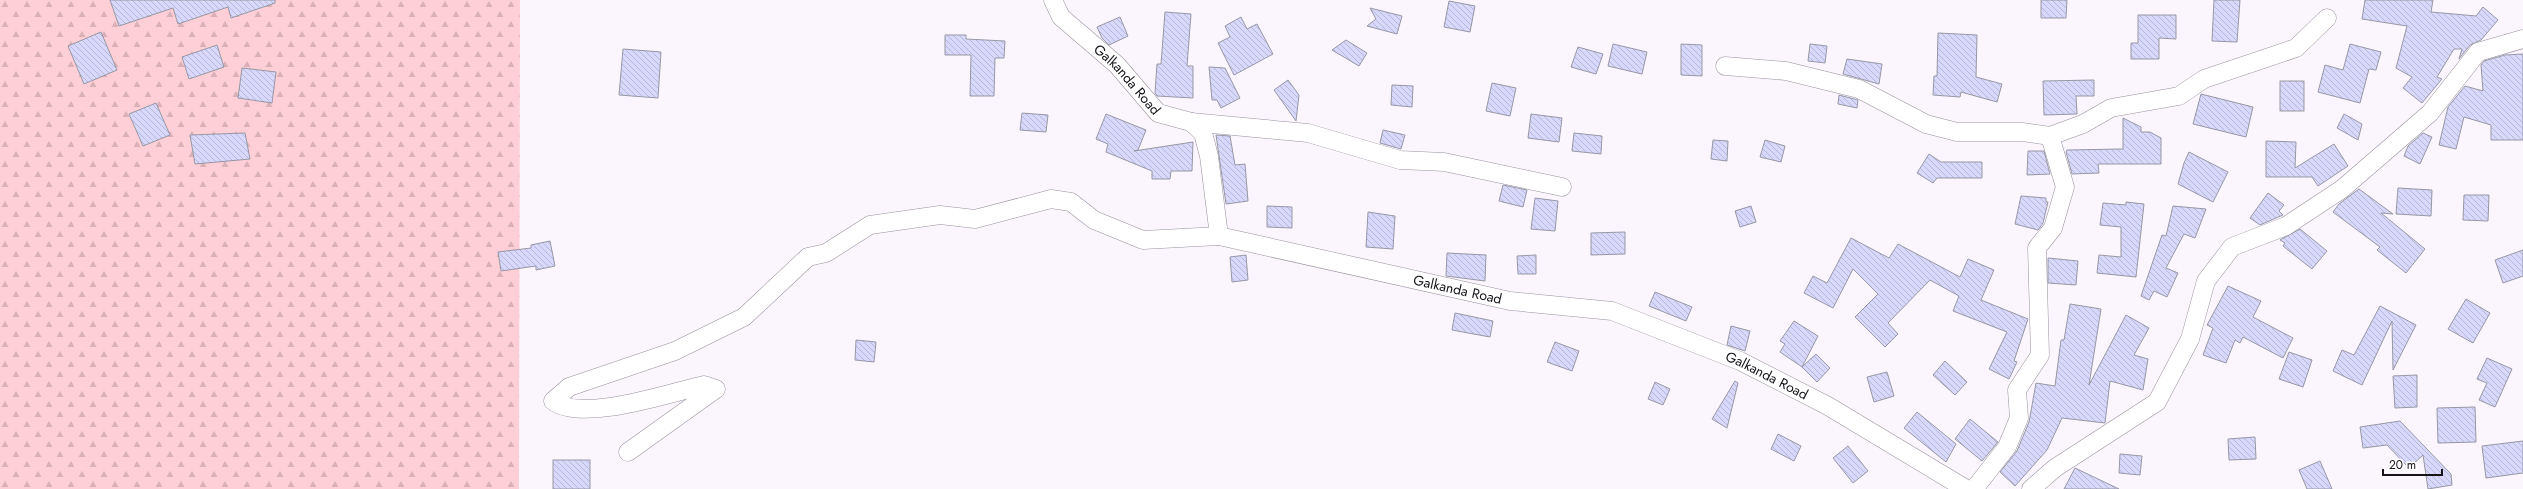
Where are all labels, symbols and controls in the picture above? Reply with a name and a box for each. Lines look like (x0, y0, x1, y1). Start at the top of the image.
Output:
street label: Galkanda Road (1089, 39, 1165, 119)
street label: Galkanda Road (1411, 270, 1504, 309)
street label: Galkanda Road (1723, 346, 1812, 404)
scale bar (2383, 451, 2442, 477)
text: 20 m (2389, 456, 2416, 474)

